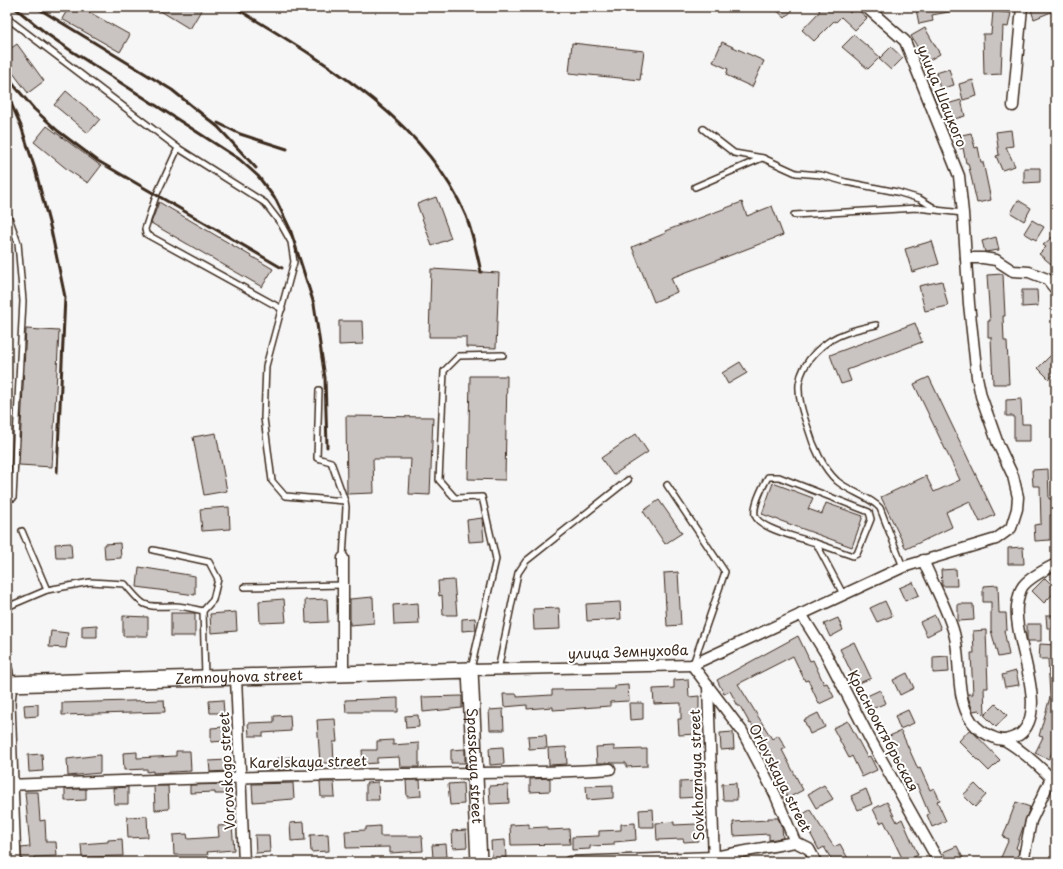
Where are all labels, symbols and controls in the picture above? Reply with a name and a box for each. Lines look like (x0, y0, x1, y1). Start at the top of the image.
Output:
street label: улица Шацкого (912, 41, 973, 150)
street label: улица Земнухова (567, 639, 689, 664)
street label: Zemnoyhova street (175, 664, 303, 689)
street label: Краснооктябрьская (842, 666, 924, 795)
street label: Spasskaya street (462, 707, 488, 824)
street label: Sovkhoznaya street (684, 709, 709, 841)
street label: Vorovskogo street (213, 711, 240, 831)
street label: Orlovskaya street (744, 720, 817, 836)
street label: Karelskaya street (249, 750, 367, 773)

